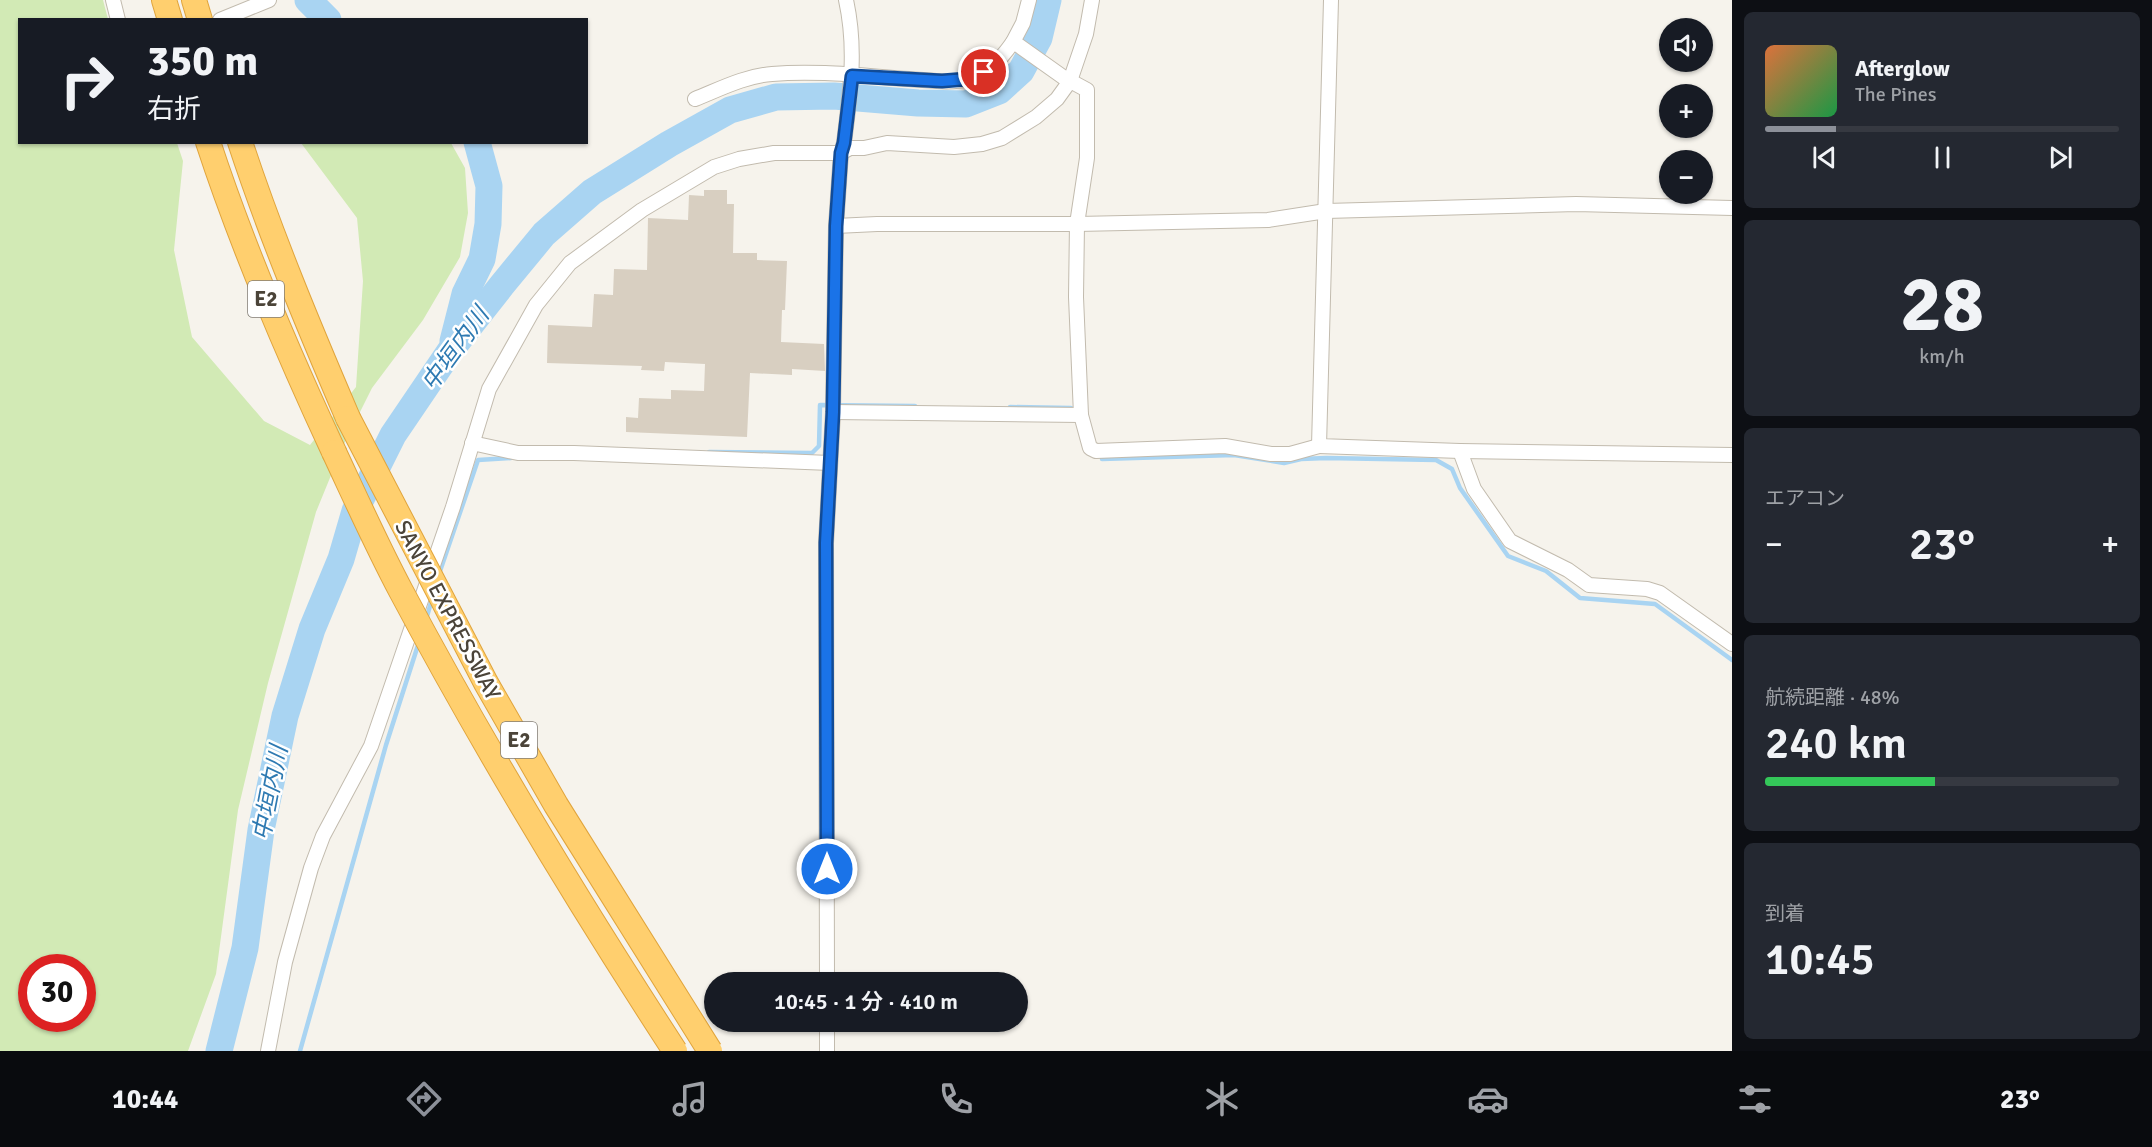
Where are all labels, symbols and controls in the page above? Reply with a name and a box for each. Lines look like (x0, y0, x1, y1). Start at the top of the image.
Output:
map controls (1659, 18, 1713, 204)
button: sound (1659, 18, 1713, 72)
text: 350 m (147, 36, 258, 87)
icon: right (48, 42, 126, 120)
pin (958, 46, 1009, 97)
icon: arrive (967, 55, 1000, 88)
text: Afterglow (1855, 55, 1950, 82)
text: The Pines (1855, 82, 1937, 107)
button: + (1659, 84, 1713, 138)
text: 右折 (147, 93, 201, 126)
icon: previous (1808, 141, 1841, 174)
icon: pause (1926, 141, 1959, 174)
icon: next (2044, 141, 2077, 174)
button: − (1659, 150, 1713, 204)
text: 28 (1900, 257, 1984, 353)
road number: E2 (248, 281, 284, 317)
water label: 中垣内川 (415, 299, 497, 397)
text: km/h (1919, 344, 1965, 369)
text: エアコン (1765, 486, 1845, 511)
street label: SANYO EXPRESSWAY (389, 516, 507, 704)
text: 23° (1909, 517, 1975, 572)
text: − (1765, 524, 1783, 565)
text: + (2101, 524, 2119, 565)
text: 航続距離 · 48% (1765, 685, 1900, 710)
text: 240 km (1765, 716, 1907, 771)
road number: E2 (501, 722, 537, 758)
water label: 中垣内川 (246, 740, 294, 843)
position arrow (795, 837, 859, 901)
text: 到着 (1765, 901, 1805, 926)
text: 10:45 (1765, 932, 1875, 987)
speed limit sign: 30 (18, 954, 96, 1032)
text: 10:45 · 1 分 · 410 m (774, 988, 958, 1015)
icon: directions (403, 1078, 445, 1120)
icon: music (669, 1078, 711, 1120)
icon: phone (935, 1078, 977, 1120)
icon: climate (1201, 1078, 1243, 1120)
icon: car (1467, 1078, 1509, 1120)
icon: filters (1734, 1078, 1776, 1120)
text: 10:44 (112, 1083, 178, 1116)
text: 23° (2000, 1083, 2040, 1116)

